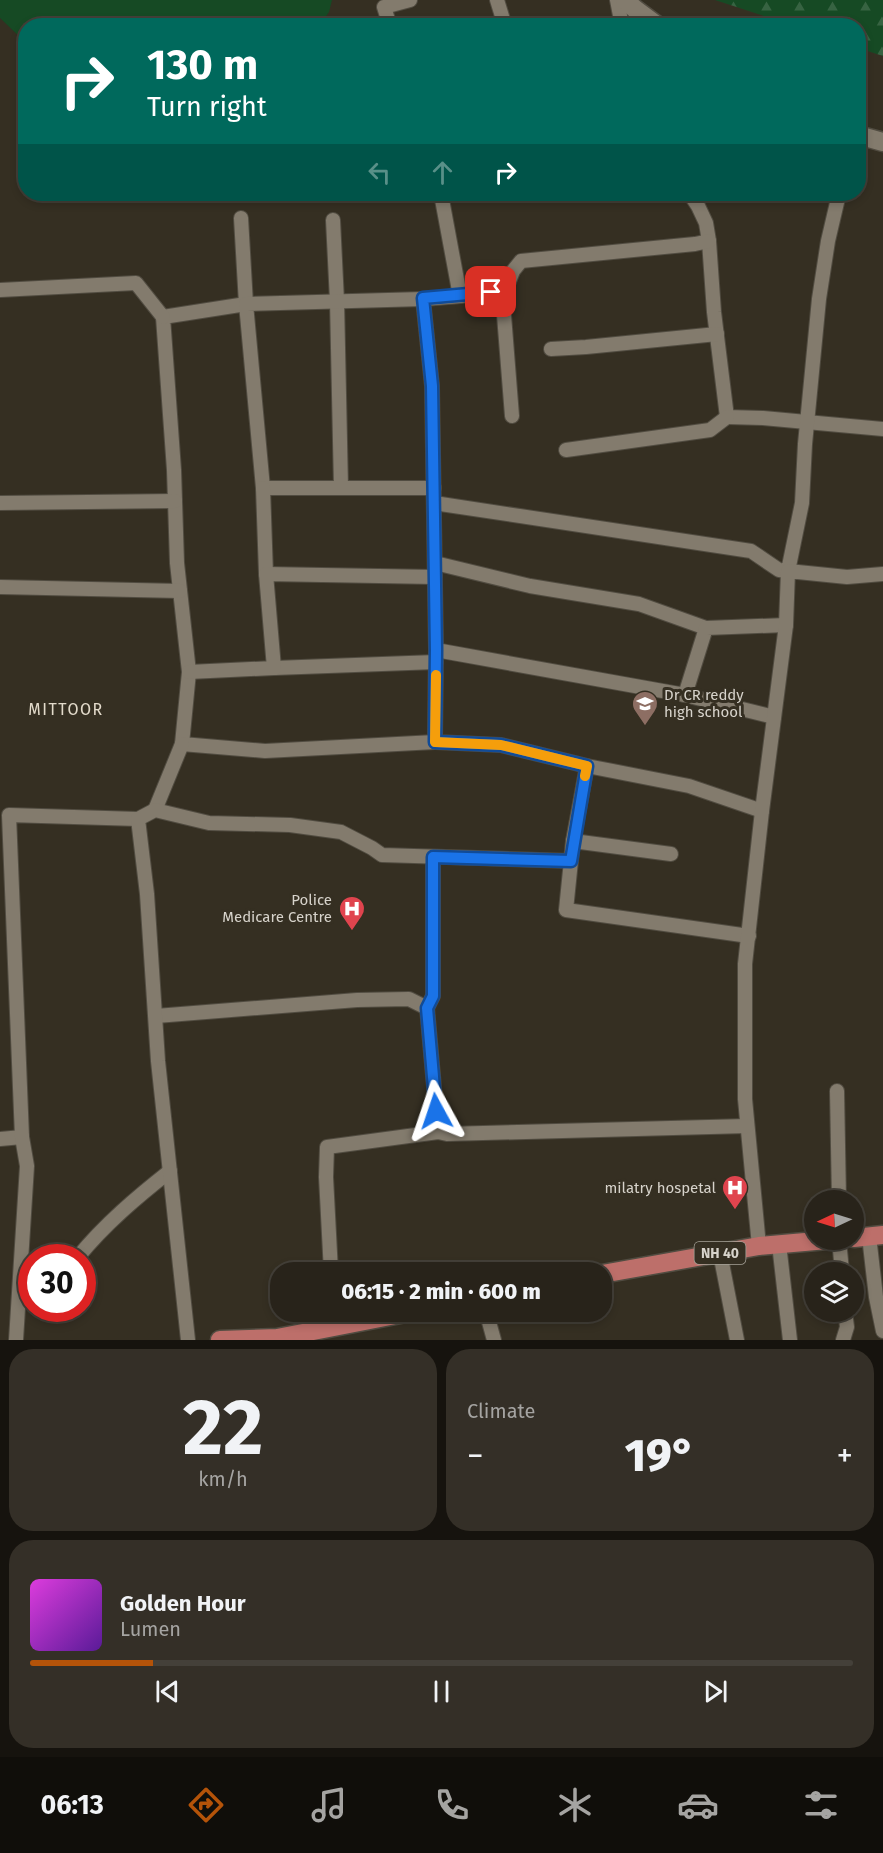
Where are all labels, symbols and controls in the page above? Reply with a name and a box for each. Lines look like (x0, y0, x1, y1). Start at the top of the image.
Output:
text: 130 m (147, 40, 258, 90)
icon: right (48, 42, 126, 120)
text: Turn right (147, 91, 267, 123)
icon: left (363, 156, 396, 189)
icon: ahead (426, 156, 459, 189)
icon: right (489, 156, 522, 189)
pin (465, 266, 516, 317)
icon: arrive (474, 275, 507, 308)
place label: Dr CR reddy high school (664, 686, 744, 721)
school or university icon: Dr CR reddy high school (630, 689, 660, 727)
district label: MITTOOR (28, 700, 104, 719)
place label: Police Medicare Centre (222, 891, 332, 926)
hospital icon: Police Medicare Centre (337, 894, 367, 932)
position arrow (404, 1079, 468, 1143)
hospital icon: milatry hospetal (720, 1173, 750, 1211)
place label: milatry hospetal (605, 1179, 717, 1197)
north arrow (804, 1190, 864, 1250)
map controls (804, 1190, 864, 1322)
road number: NH 40 (694, 1242, 746, 1264)
speed limit sign: 30 (18, 1244, 96, 1322)
button: layers (804, 1262, 864, 1322)
text: 06:15 · 2 min · 600 m (341, 1278, 541, 1305)
text: 22 (183, 1381, 263, 1475)
text: Climate (467, 1399, 535, 1423)
text: 19° (625, 1429, 695, 1483)
text: − (467, 1436, 484, 1476)
text: + (837, 1436, 853, 1476)
text: km/h (198, 1467, 248, 1491)
text: Golden Hour (120, 1590, 246, 1617)
text: Lumen (120, 1617, 181, 1641)
icon: previous (151, 1675, 184, 1708)
icon: pause (425, 1675, 458, 1708)
icon: next (699, 1675, 732, 1708)
icon: directions (185, 1784, 227, 1826)
icon: music (308, 1784, 350, 1826)
icon: phone (431, 1784, 473, 1826)
icon: climate (554, 1784, 596, 1826)
icon: car (677, 1784, 719, 1826)
icon: filters (800, 1784, 842, 1826)
text: 06:13 (41, 1789, 104, 1821)

